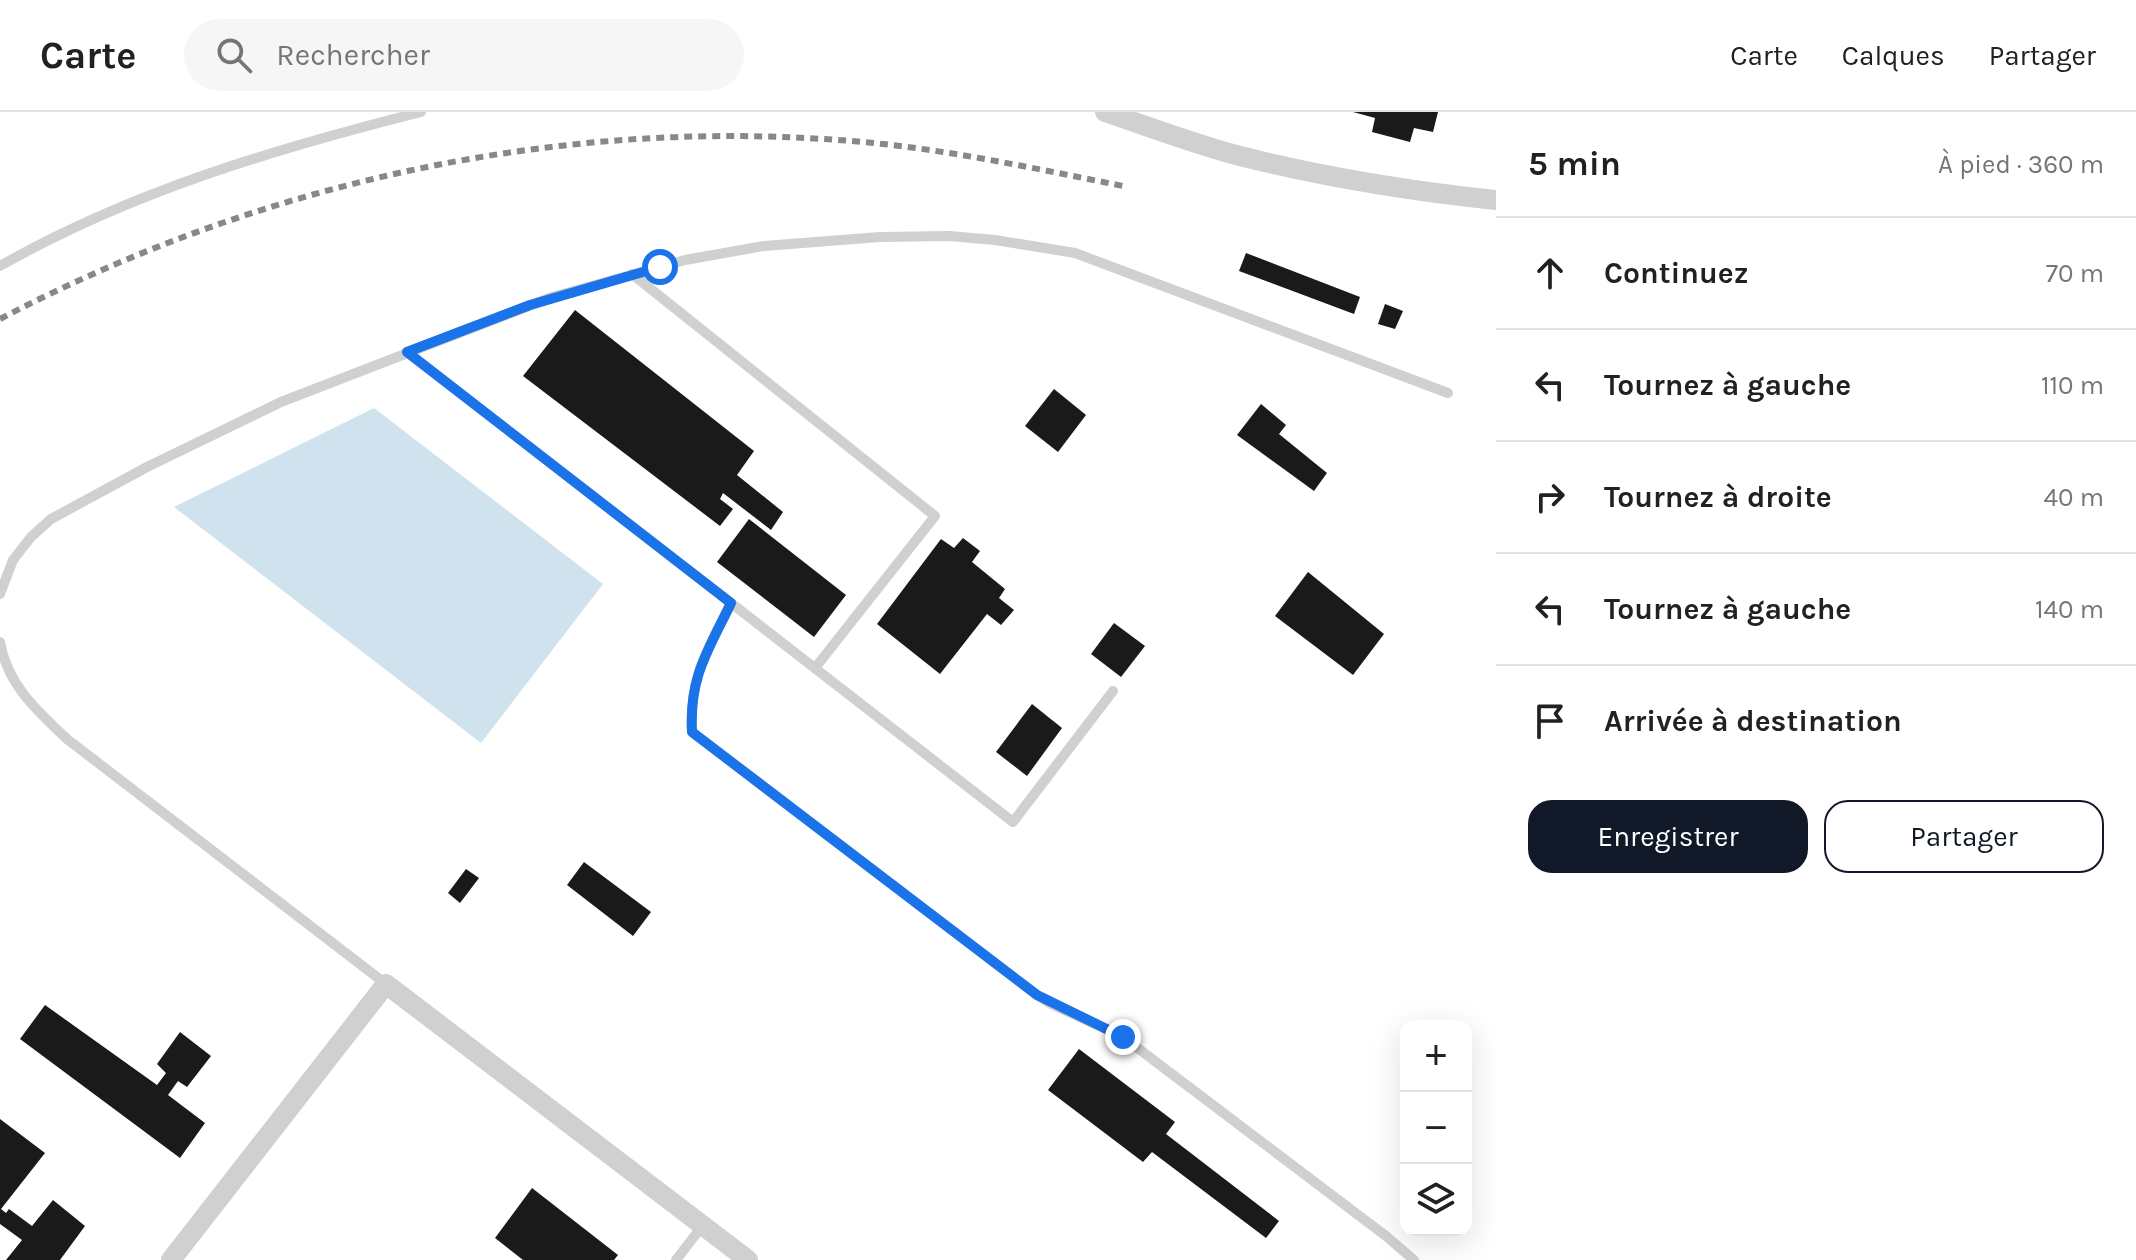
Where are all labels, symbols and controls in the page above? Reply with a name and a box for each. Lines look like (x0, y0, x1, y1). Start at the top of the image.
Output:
search box (184, 19, 744, 91)
text: Carte (40, 33, 136, 78)
icon: search (212, 33, 256, 77)
text: Rechercher (276, 37, 430, 73)
text: Carte (1730, 39, 1798, 72)
text: Calques (1842, 39, 1945, 72)
text: Partager (1989, 39, 2096, 72)
text: 5 min (1528, 144, 1621, 184)
text: À pied · 360 m (1938, 149, 2104, 180)
route start (642, 249, 678, 285)
icon: ahead (1528, 251, 1572, 295)
text: Continuez (1604, 255, 1749, 291)
text: 70 m (2046, 258, 2104, 289)
icon: left (1528, 363, 1572, 407)
text: Tournez à gauche (1604, 367, 1851, 403)
text: 110 m (2041, 370, 2104, 401)
icon: right (1528, 475, 1572, 519)
text: Tournez à droite (1604, 479, 1832, 515)
text: 40 m (2044, 482, 2104, 513)
icon: left (1528, 587, 1572, 631)
text: Tournez à gauche (1604, 591, 1851, 627)
text: 140 m (2035, 594, 2104, 625)
icon: arrive (1528, 699, 1572, 743)
text: Arrivée à destination (1604, 703, 1902, 739)
button: Enregistrer (1528, 800, 1808, 873)
button: Partager (1824, 800, 2104, 873)
route end (1105, 1019, 1141, 1055)
map controls (1400, 1020, 1472, 1236)
button: + (1400, 1020, 1472, 1092)
button: − (1400, 1092, 1472, 1164)
button: layers (1400, 1164, 1472, 1236)

